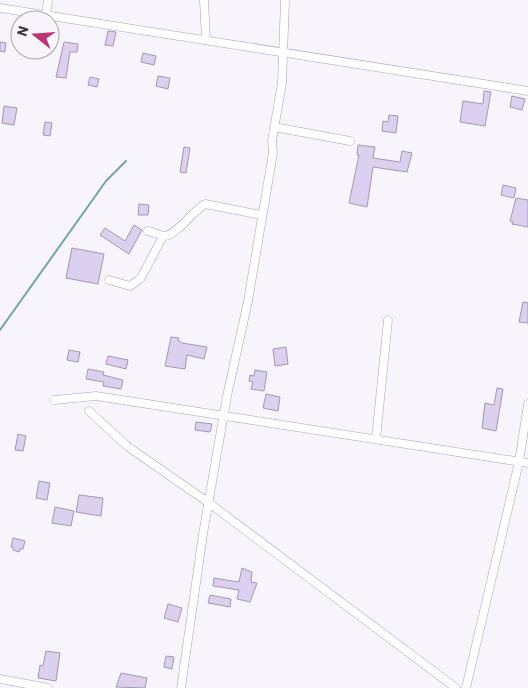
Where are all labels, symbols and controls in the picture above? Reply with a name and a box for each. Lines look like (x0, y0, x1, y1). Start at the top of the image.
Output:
north arrow (10, 10, 60, 60)
text: N (13, 24, 32, 38)

